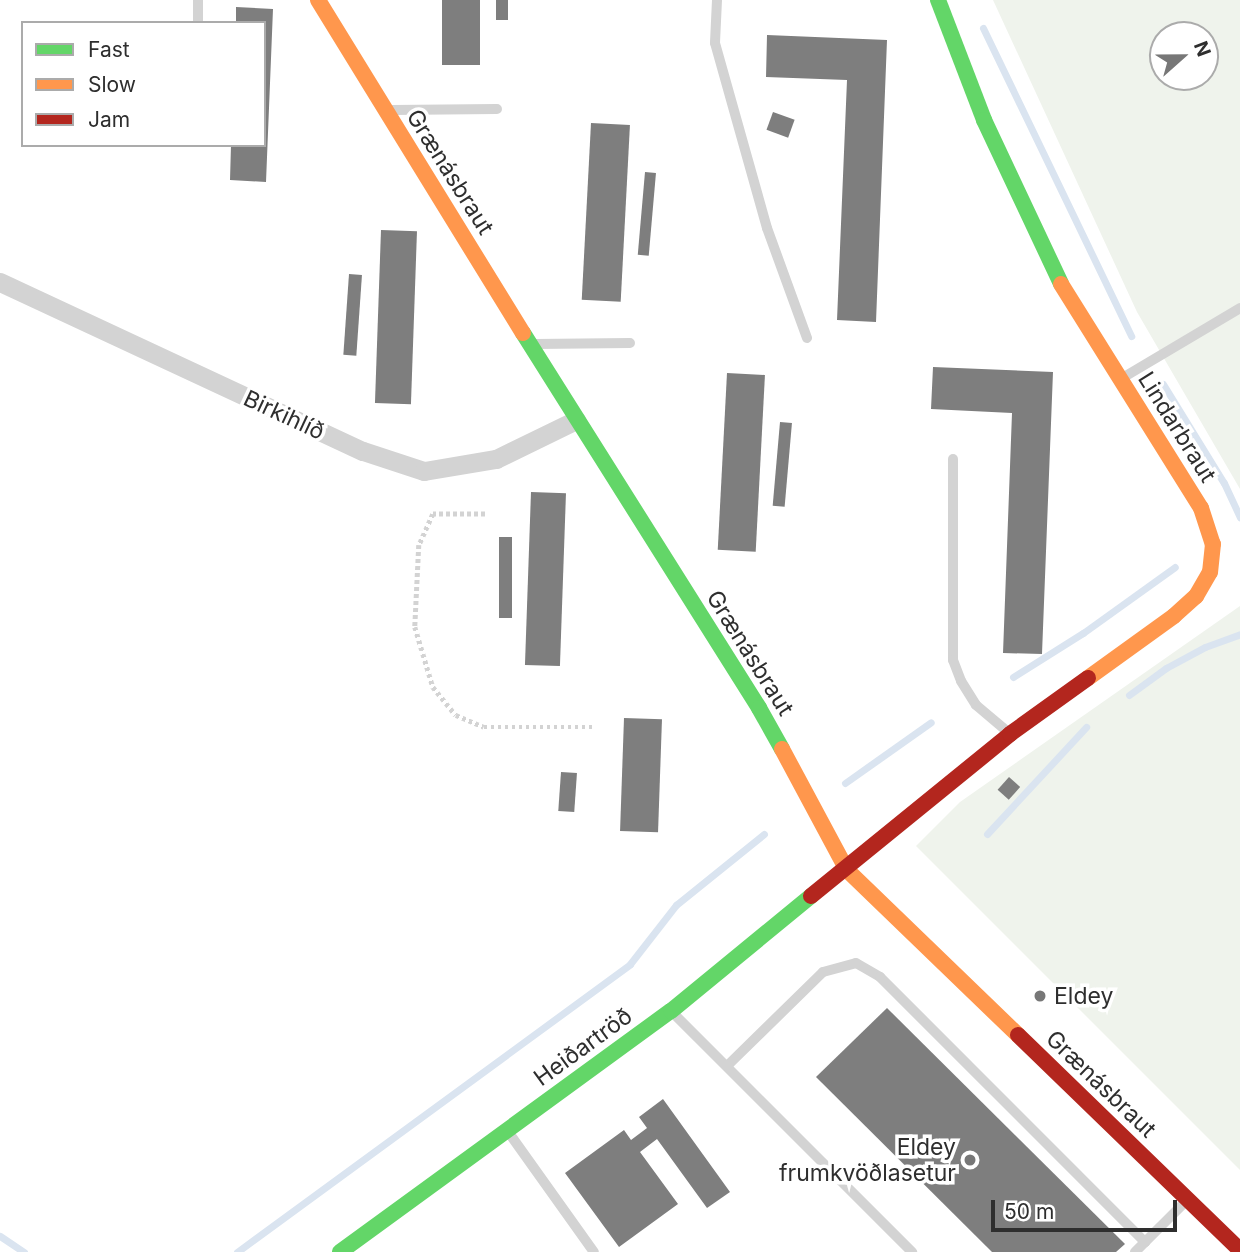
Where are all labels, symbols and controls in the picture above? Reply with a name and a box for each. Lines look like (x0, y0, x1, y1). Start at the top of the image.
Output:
legend (21, 21, 266, 147)
north arrow (1149, 21, 1219, 91)
text: Fast (88, 37, 130, 62)
text: N (1189, 38, 1216, 60)
text: Slow (88, 72, 136, 97)
street label: Grænásbraut (401, 104, 499, 240)
text: Jam (88, 107, 130, 132)
street label: Lindarbraut (1132, 367, 1222, 487)
street label: Birkihlíð (239, 384, 329, 446)
street label: Grænásbraut (701, 585, 799, 721)
place label: Eldey (1054, 982, 1113, 1010)
marker: Eldey (1032, 988, 1048, 1004)
street label: Heiðartröð (529, 1002, 637, 1092)
street label: Grænásbraut (1040, 1025, 1162, 1143)
place label: Eldey frumkvöðlasetur (779, 1133, 956, 1187)
marker: Eldey frumkvöðlasetur (962, 1152, 978, 1168)
scale bar (995, 1186, 1180, 1230)
text: 50 m (1004, 1199, 1054, 1224)

